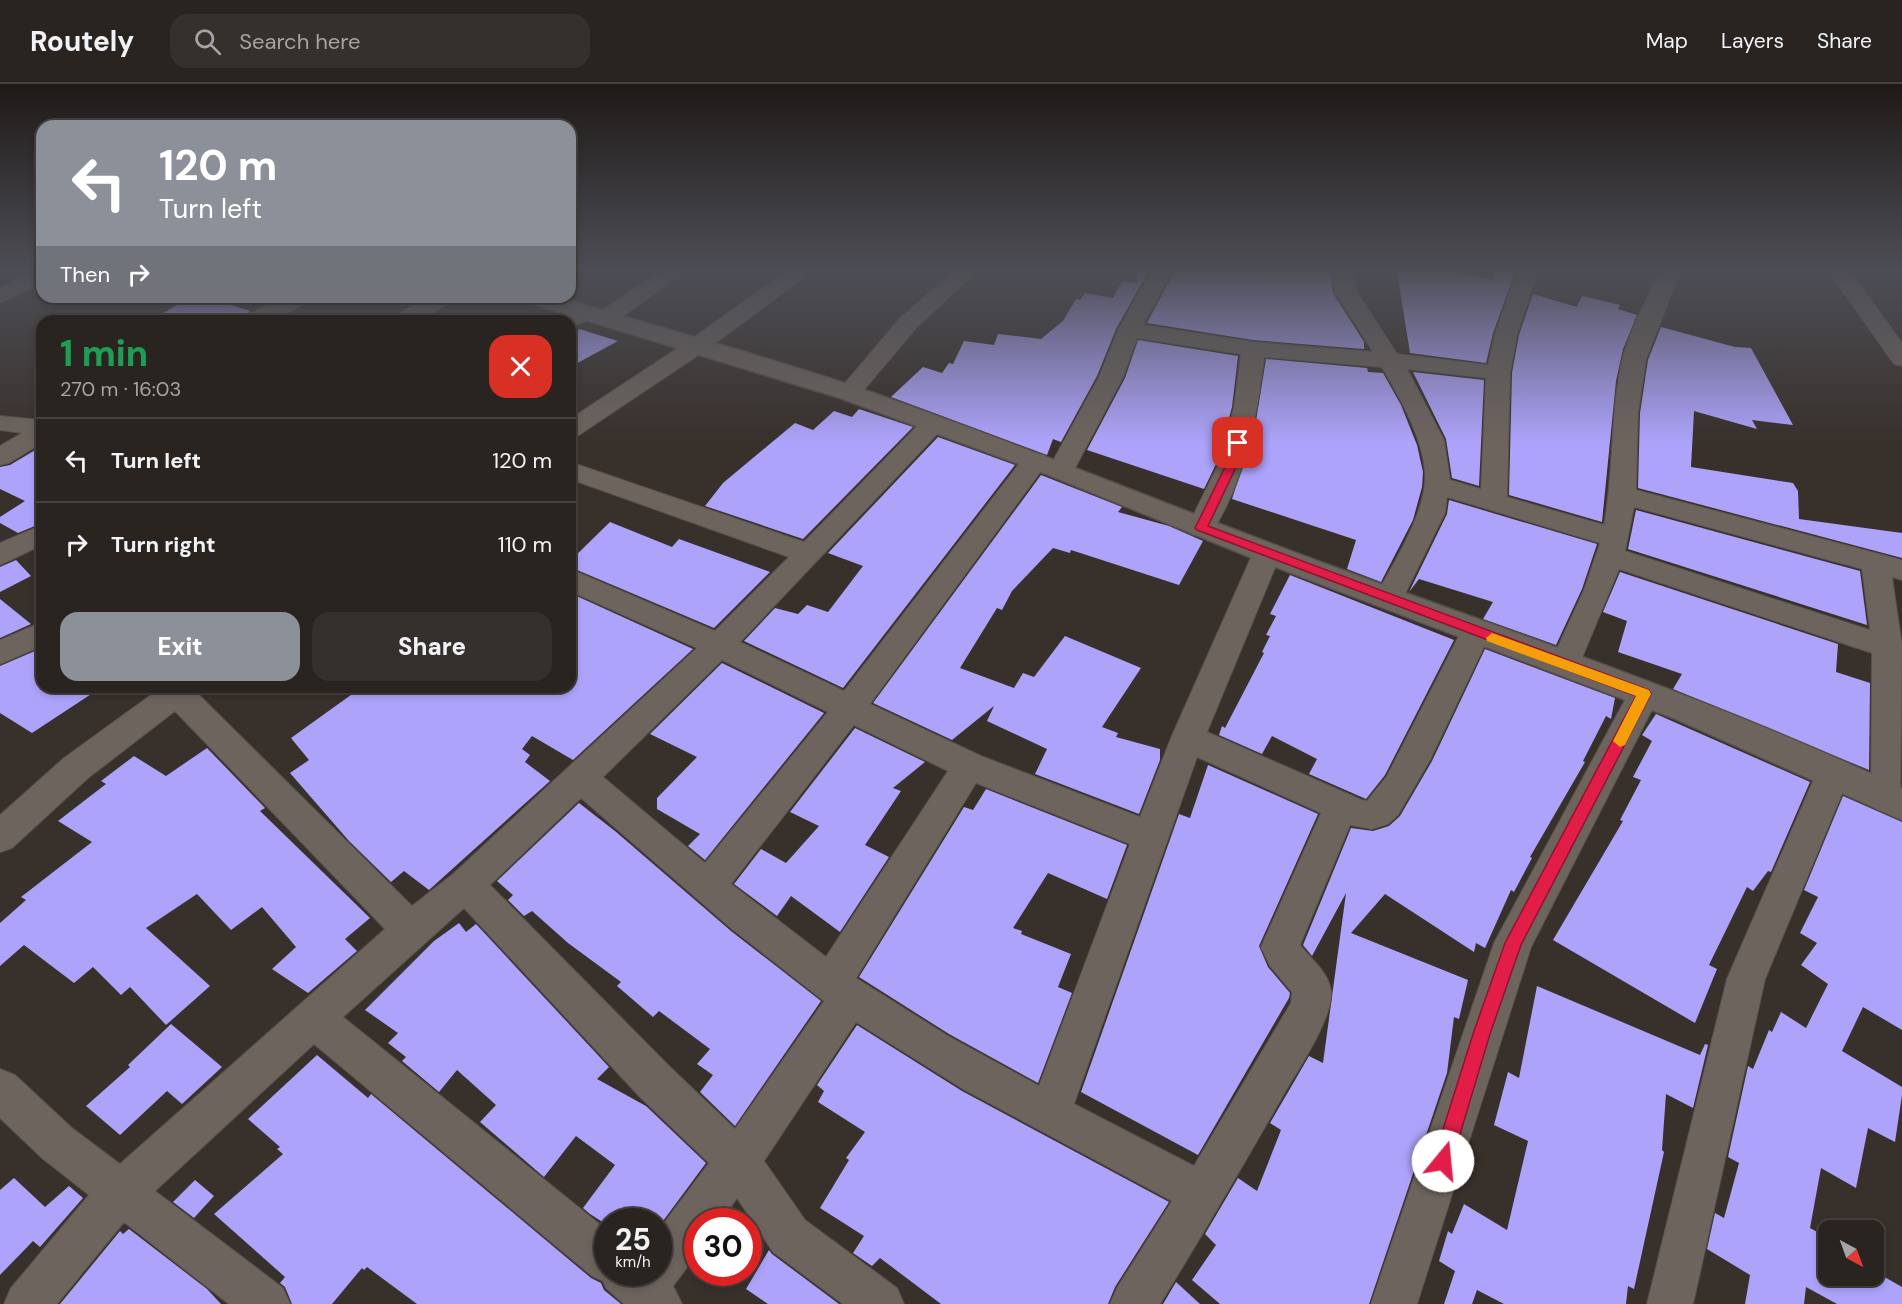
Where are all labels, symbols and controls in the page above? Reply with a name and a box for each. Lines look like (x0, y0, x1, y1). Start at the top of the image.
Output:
search box (170, 14, 590, 68)
text: Routely (30, 23, 134, 60)
icon: search (191, 25, 224, 58)
text: Search here (239, 27, 361, 56)
text: Map (1646, 27, 1688, 55)
text: Layers (1721, 27, 1784, 55)
text: Share (1817, 27, 1872, 55)
text: 120 m (159, 138, 277, 193)
icon: left (60, 144, 138, 222)
text: Turn left (159, 191, 262, 226)
icon: right (122, 258, 155, 291)
text: Then (60, 260, 110, 289)
text: 1 min (60, 330, 148, 377)
button: close (489, 335, 552, 398)
text: 270 m · 16:03 (60, 376, 181, 402)
pin (1212, 417, 1263, 468)
icon: arrive (1221, 426, 1254, 459)
icon: left (60, 444, 93, 477)
text: Turn left (111, 446, 201, 475)
text: 120 m (492, 446, 552, 475)
icon: right (60, 528, 93, 561)
text: Turn right (111, 530, 216, 559)
text: 110 m (498, 530, 552, 559)
button: Exit (60, 612, 300, 681)
button: Share (312, 612, 552, 681)
position arrow (1411, 1129, 1475, 1193)
speed limit sign: 30 (684, 1208, 762, 1286)
text: 25 (615, 1220, 651, 1259)
north arrow (1818, 1220, 1884, 1286)
map controls (1818, 1220, 1884, 1286)
text: km/h (615, 1252, 651, 1272)

